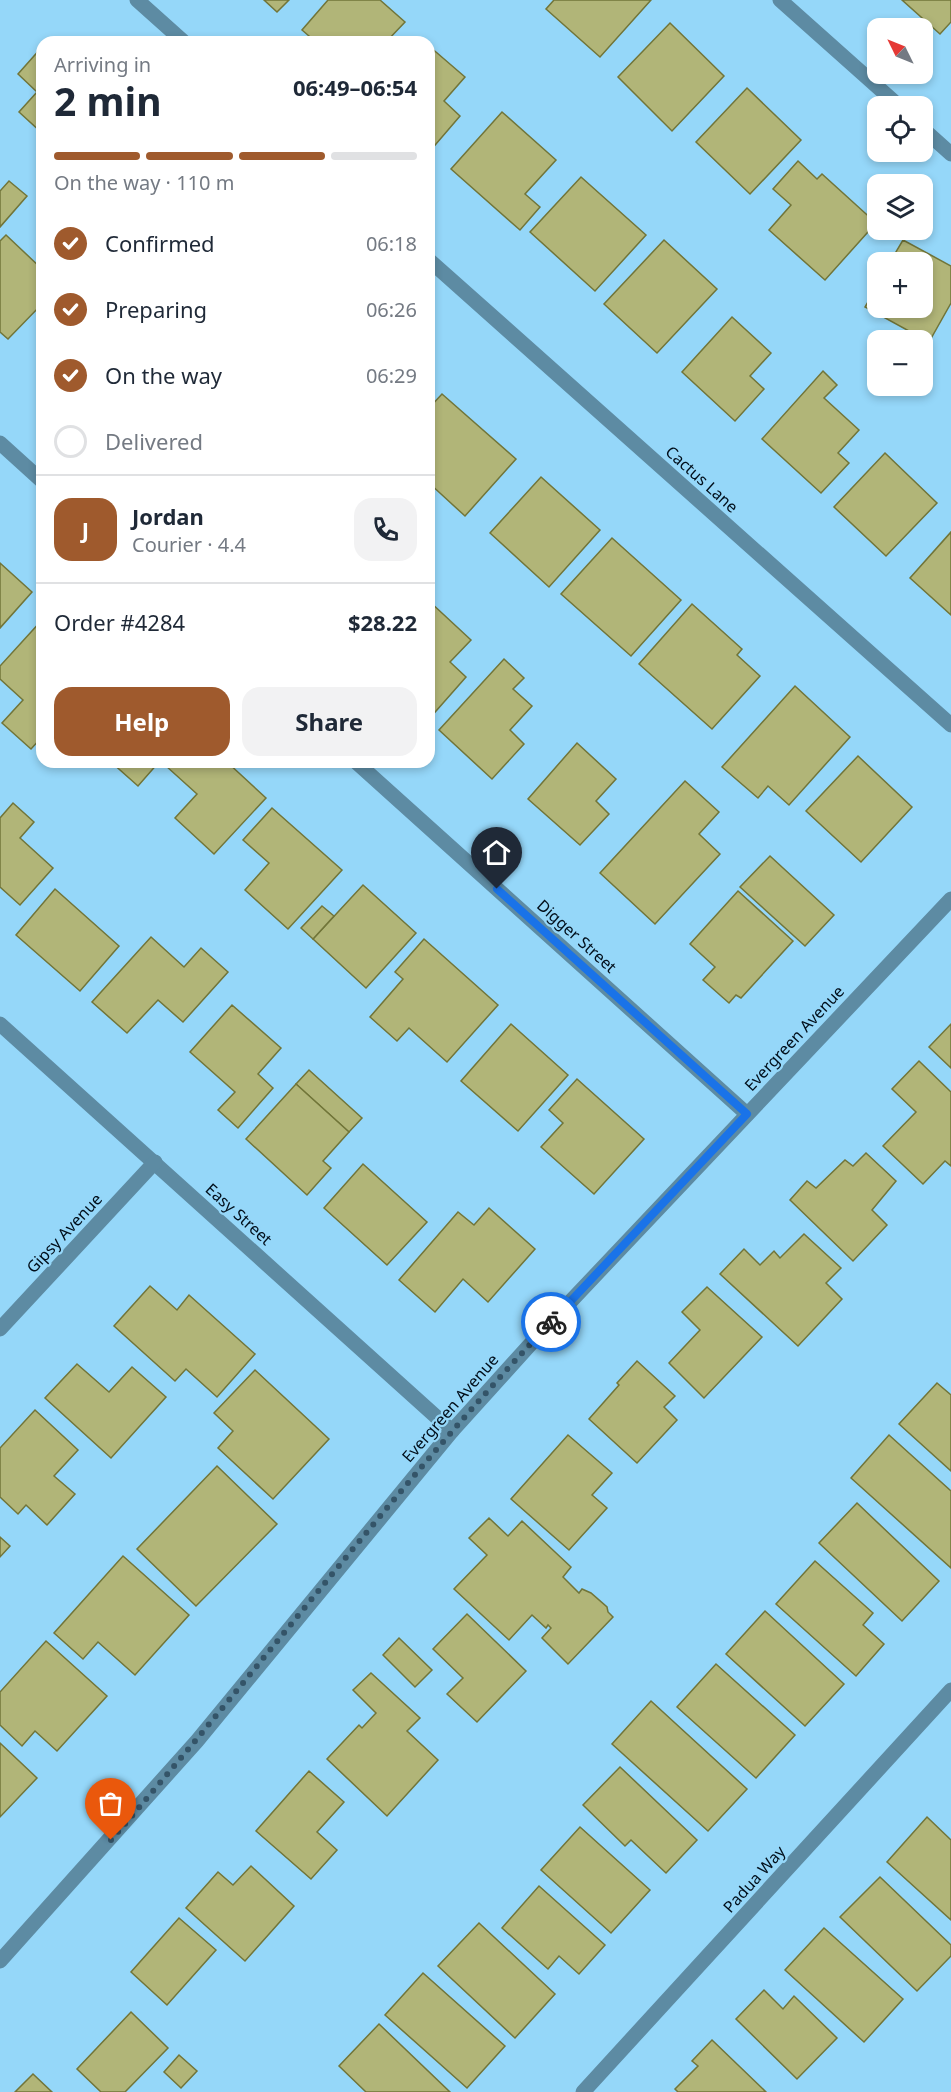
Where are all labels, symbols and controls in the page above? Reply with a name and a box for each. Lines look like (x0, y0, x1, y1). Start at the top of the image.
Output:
north arrow (867, 18, 933, 84)
map controls (867, 18, 933, 396)
text: Arriving in (54, 51, 151, 78)
text: 06:49–06:54 (293, 72, 417, 102)
text: 2 min (54, 74, 161, 127)
button: locate (867, 96, 933, 162)
text: On the way · 110 m (54, 169, 234, 196)
button: layers (867, 174, 933, 240)
icon: check (54, 227, 87, 260)
text: Confirmed (105, 228, 215, 258)
text: 06:18 (366, 230, 417, 257)
button: + (867, 252, 933, 318)
icon: check (54, 293, 87, 326)
text: Preparing (105, 294, 207, 324)
text: 06:26 (366, 296, 417, 323)
button: − (867, 330, 933, 396)
icon: check (54, 359, 87, 392)
text: On the way (105, 360, 222, 390)
text: 06:29 (366, 362, 417, 389)
text: Delivered (105, 426, 203, 456)
street label: Cactus Lane (661, 441, 743, 517)
button: phone (354, 498, 417, 561)
text: Jordan (132, 501, 204, 531)
text: J (82, 514, 89, 544)
text: Courier · 4.4 (132, 531, 246, 558)
text: Order #4284 (54, 607, 185, 637)
text: $28.22 (348, 607, 417, 637)
button: Help (54, 687, 230, 756)
button: Share (242, 687, 417, 756)
pin (471, 827, 522, 889)
icon: home (480, 836, 513, 869)
street label: Digger Street (532, 894, 622, 978)
street label: Evergreen Avenue (739, 980, 849, 1096)
street label: Easy Street (201, 1178, 277, 1250)
street label: Gipsy Avenue (21, 1188, 107, 1278)
courier (521, 1292, 581, 1352)
icon: bike (535, 1306, 568, 1339)
street label: Evergreen Avenue (397, 1349, 503, 1467)
pin (85, 1778, 136, 1840)
icon: bag (94, 1787, 127, 1820)
street label: Padua Way (718, 1840, 791, 1917)

